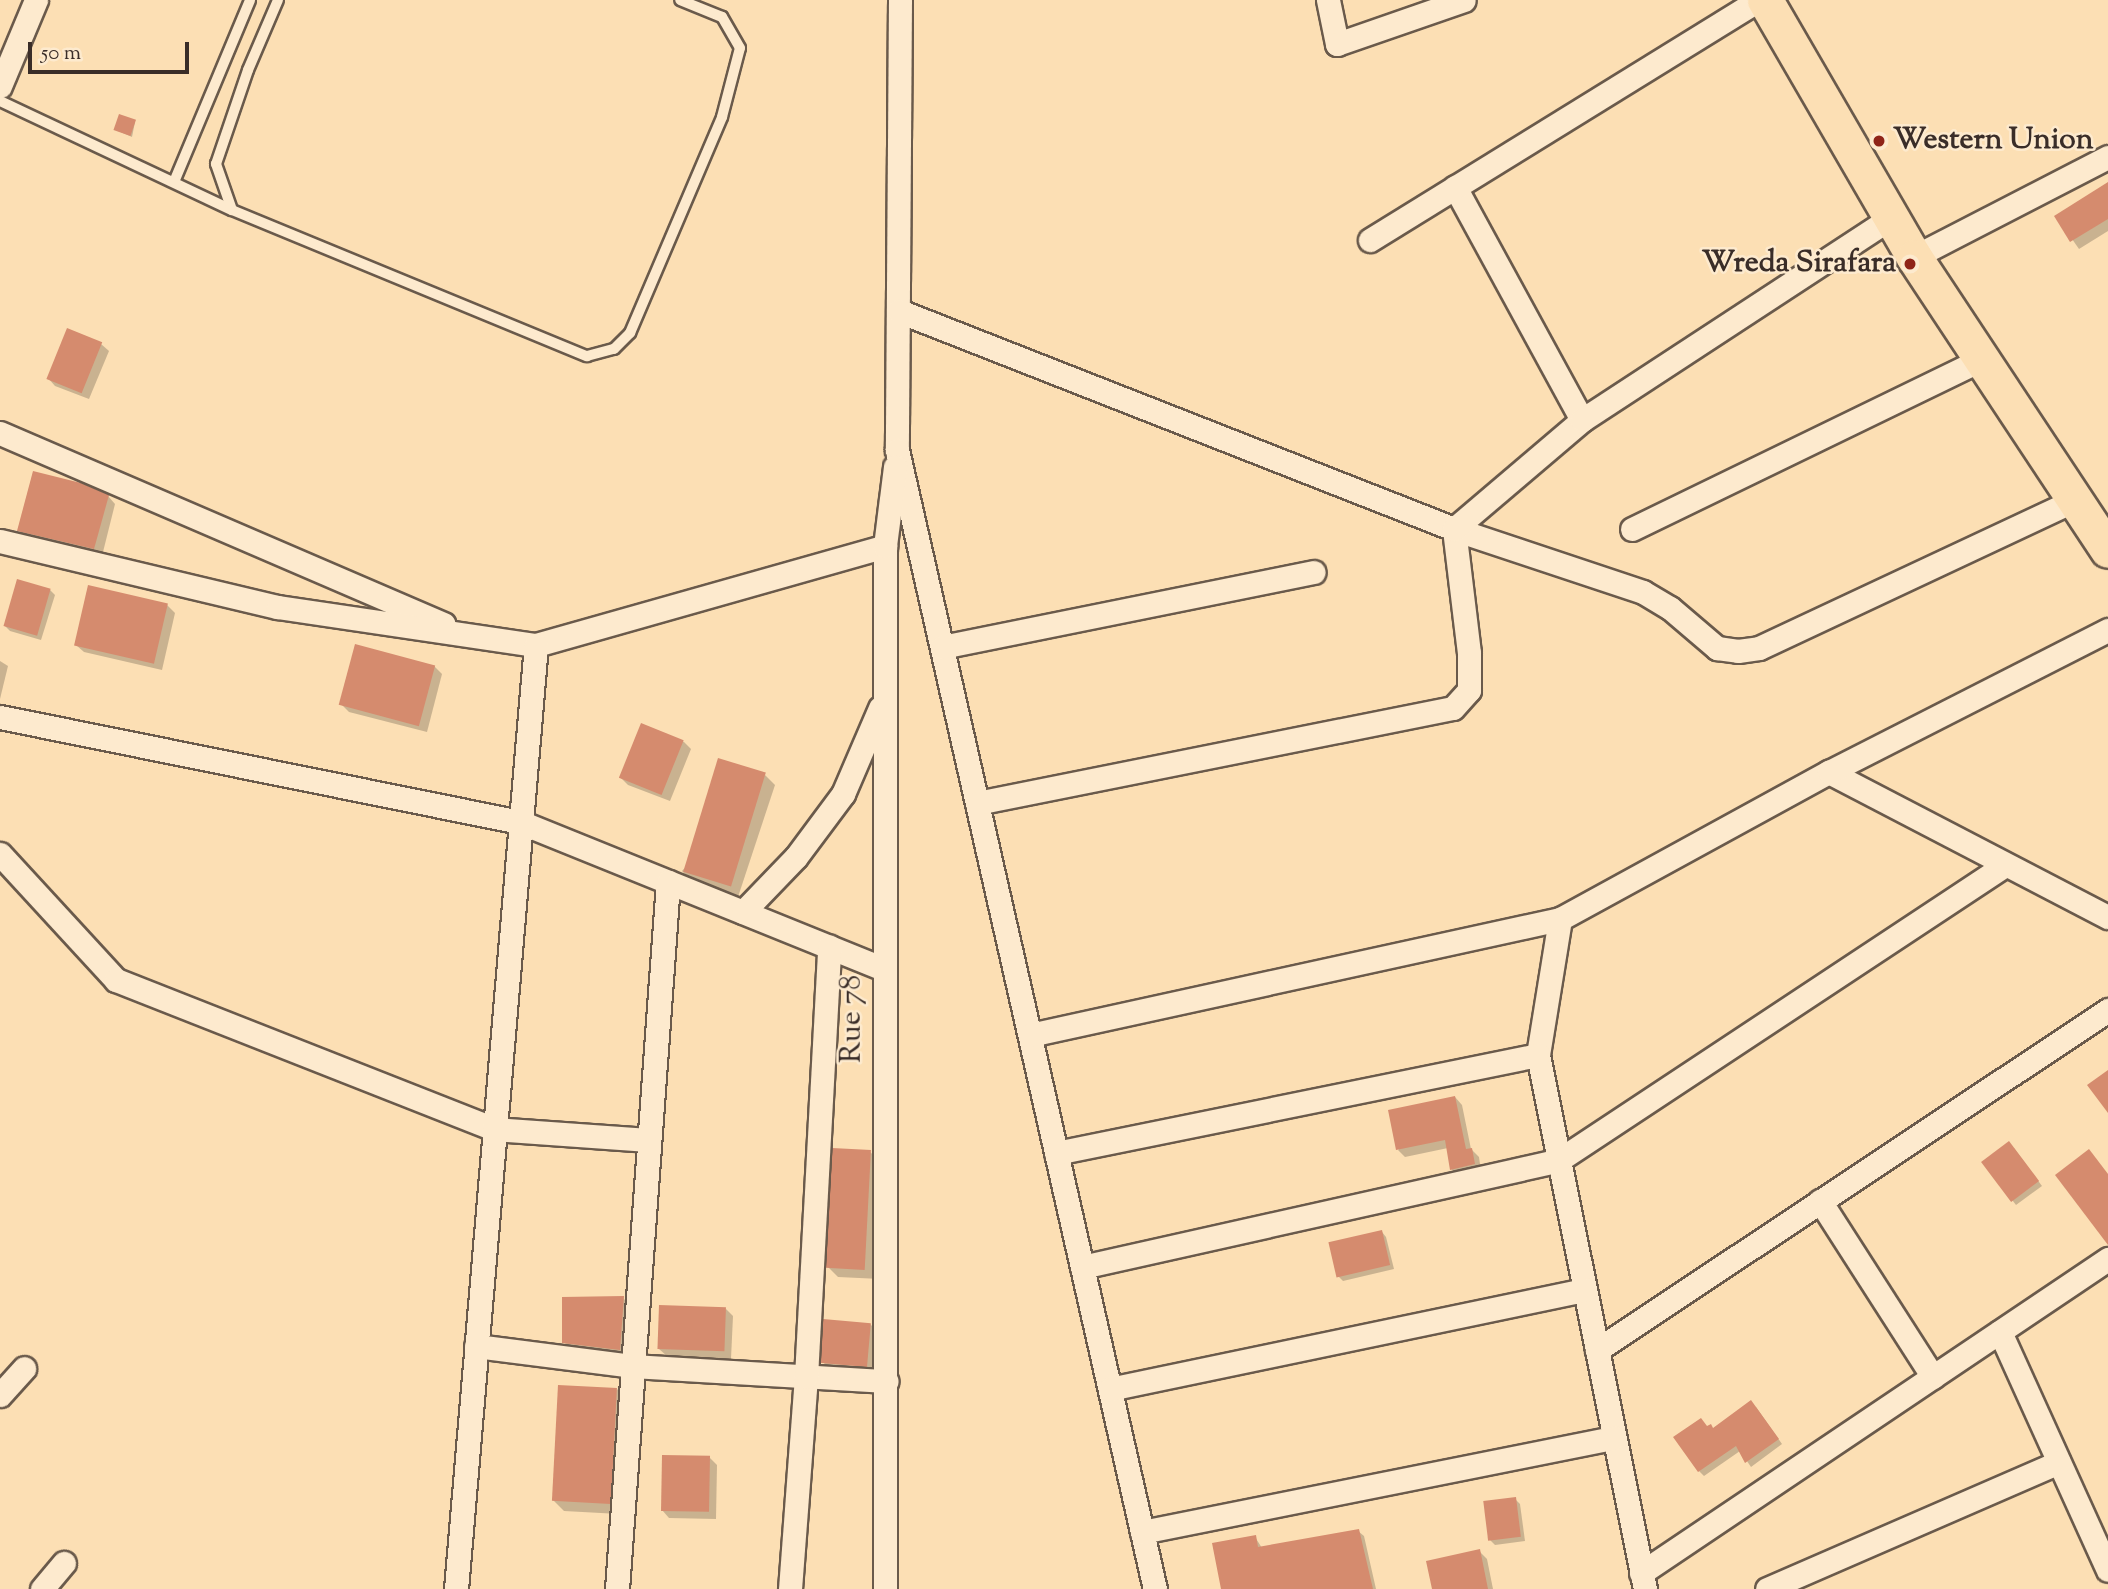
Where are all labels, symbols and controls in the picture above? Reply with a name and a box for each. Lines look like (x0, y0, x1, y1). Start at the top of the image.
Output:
scale bar (32, 28, 192, 72)
text: 50 m (41, 39, 81, 69)
place label: Western Union (1893, 123, 2093, 159)
marker: Western Union (1871, 133, 1887, 149)
place label: Wreda Sirafara (1702, 246, 1896, 282)
marker: Wreda Sirafara (1902, 256, 1918, 272)
street label: Rue 78 (835, 975, 871, 1063)

